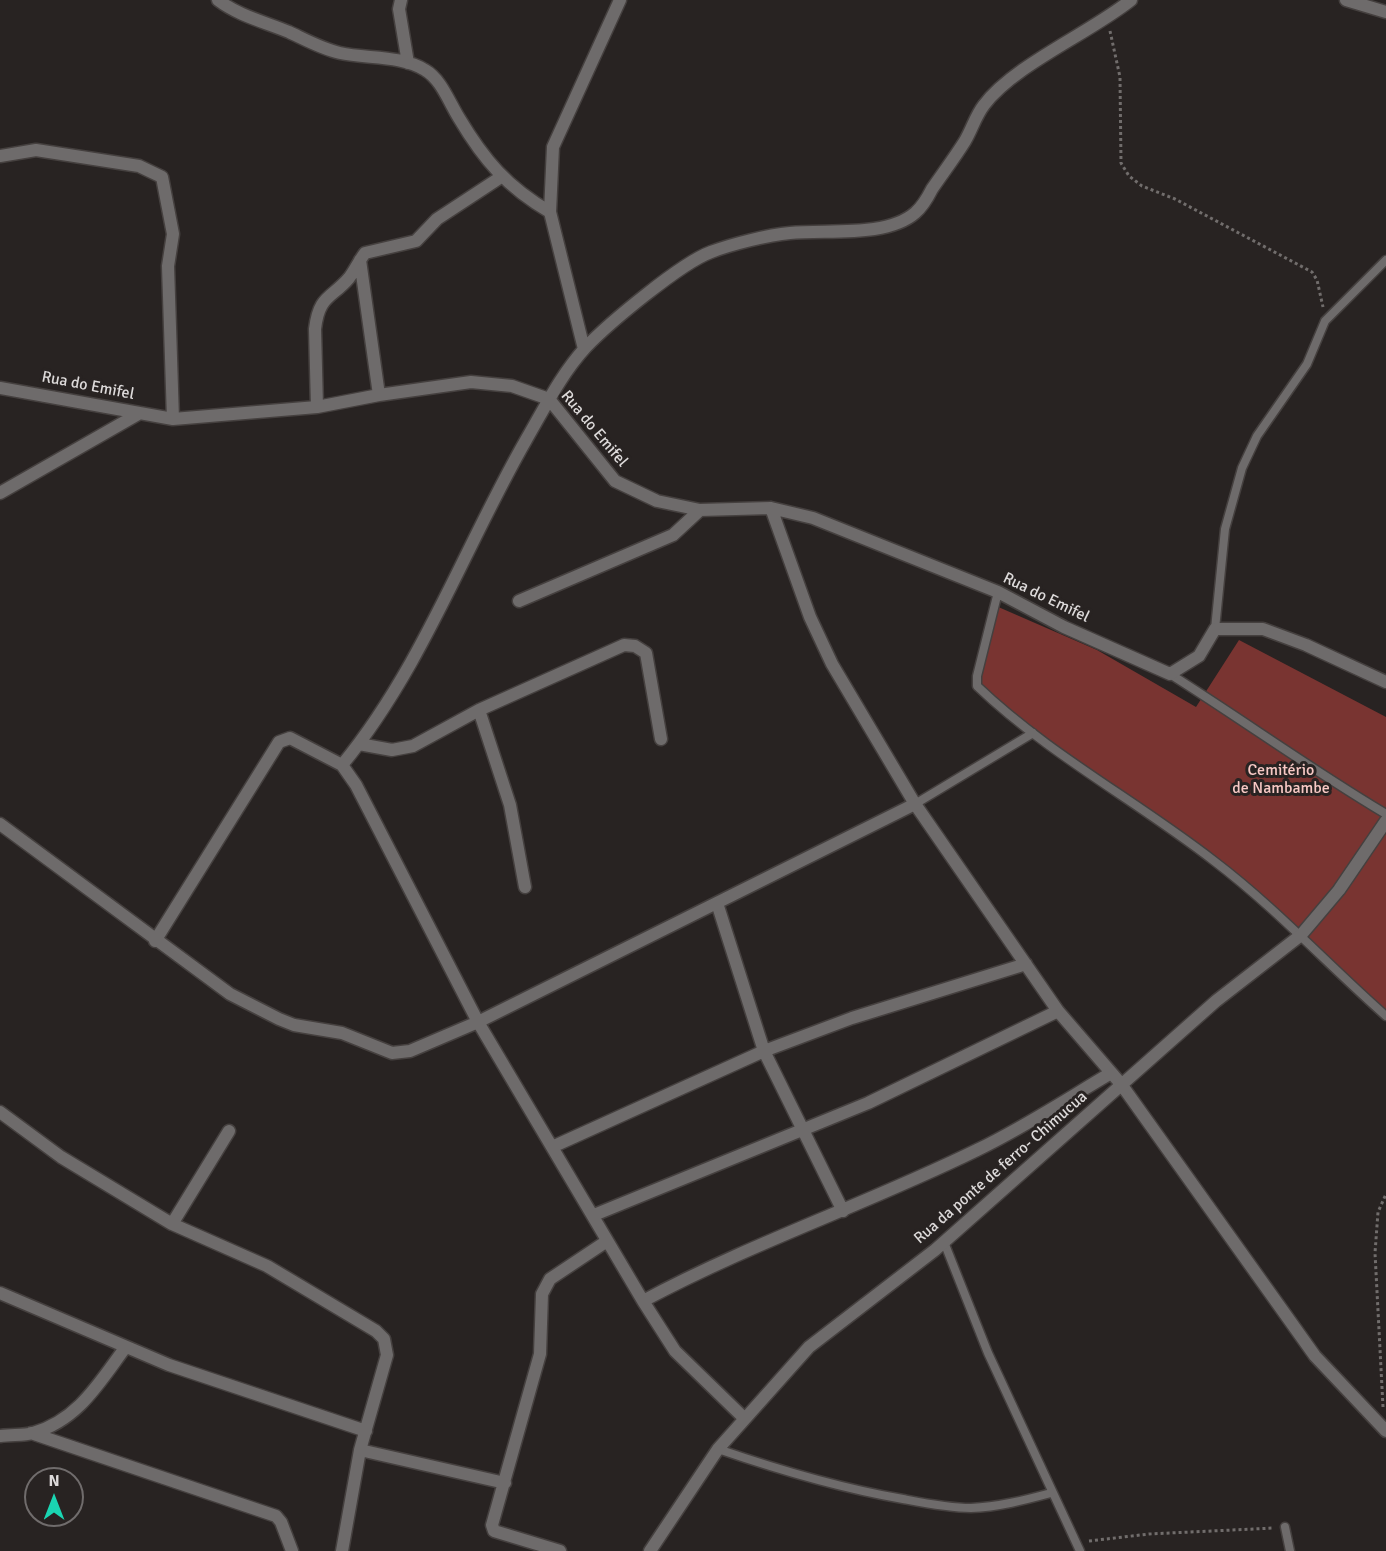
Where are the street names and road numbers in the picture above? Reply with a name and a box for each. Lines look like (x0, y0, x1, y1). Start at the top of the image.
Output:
street label: Rua do Emifel (40, 368, 136, 404)
street label: Rua do Emifel (556, 387, 632, 471)
street label: Rua do Emifel (1000, 569, 1092, 627)
street label: Rua da ponte de ferro- Chimucua (911, 1088, 1091, 1248)

